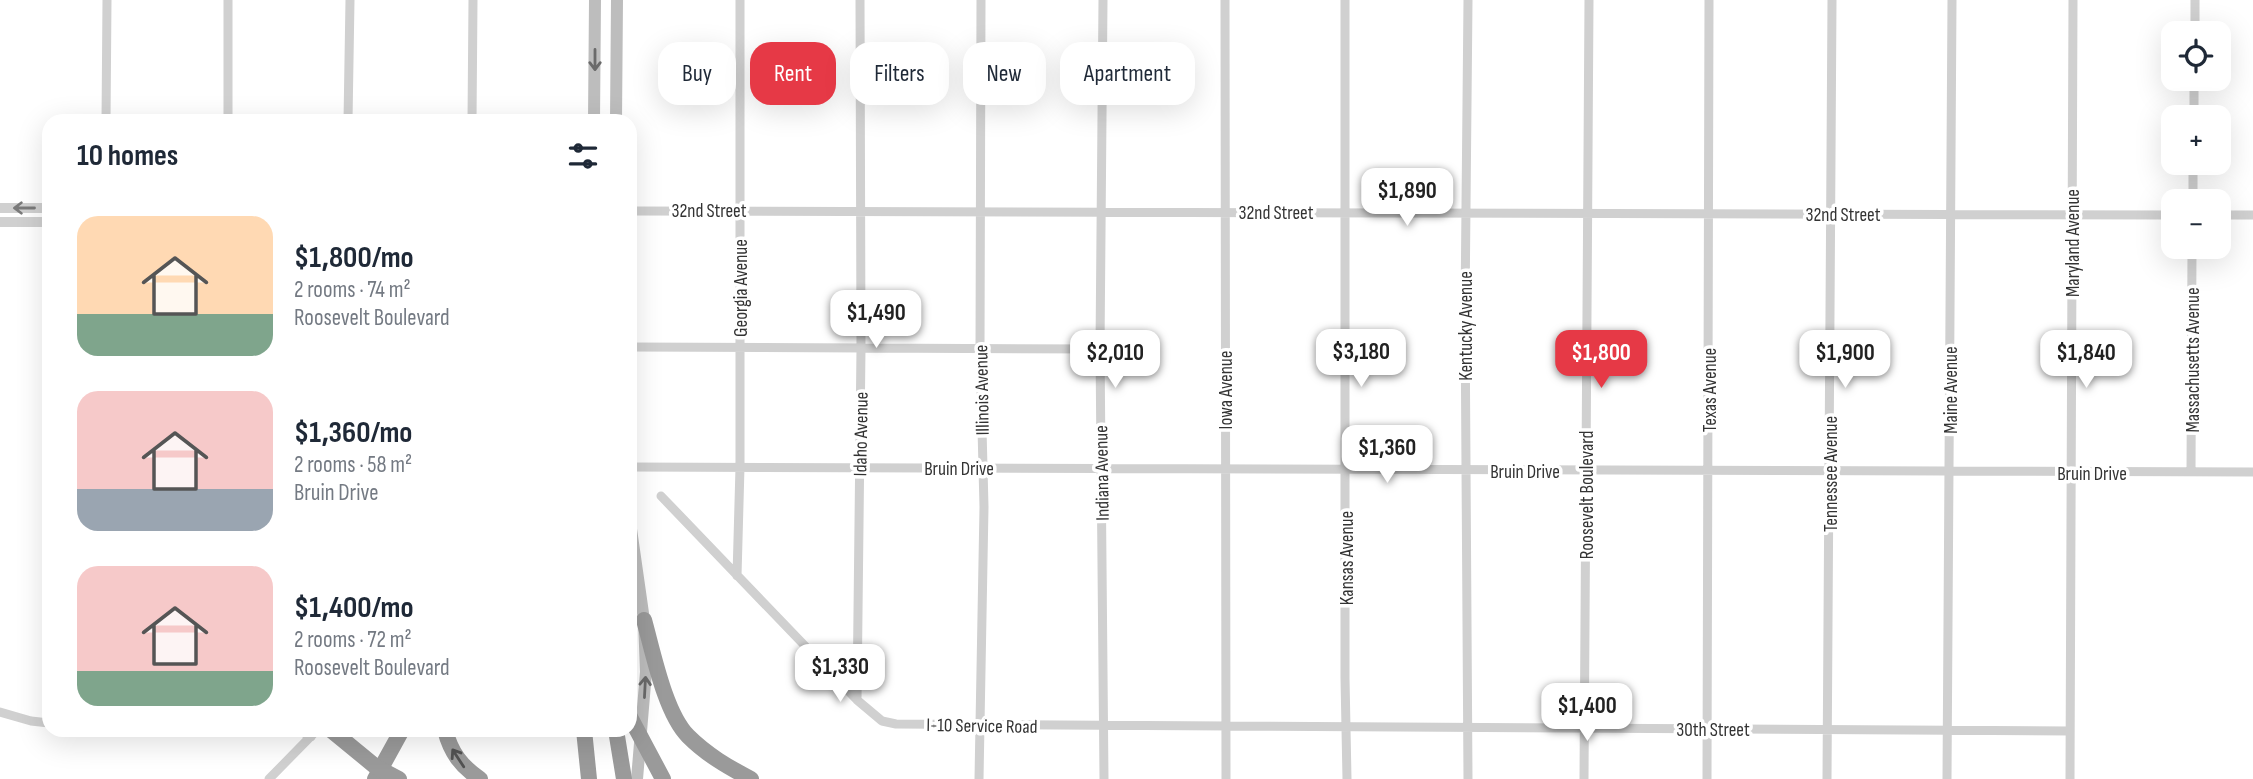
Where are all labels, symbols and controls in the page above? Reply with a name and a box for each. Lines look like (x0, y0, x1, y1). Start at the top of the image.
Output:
map controls (2161, 21, 2231, 259)
button: locate (2161, 21, 2231, 91)
chip: Buy (658, 42, 736, 105)
chip: Rent (750, 42, 836, 105)
chip: Filters (850, 42, 949, 105)
chip: New (963, 42, 1046, 105)
chip: Apartment (1060, 42, 1195, 105)
one-way arrow (588, 49, 602, 72)
button: + (2161, 105, 2231, 175)
icon: filters (564, 137, 602, 175)
text: 10 homes (77, 138, 178, 174)
pin: $1,890 (1350, 168, 1464, 228)
text: $1,890 (1377, 177, 1437, 205)
street label: Maryland Avenue (2062, 189, 2085, 297)
button: − (2161, 189, 2231, 259)
street label: 32nd Street (672, 200, 747, 223)
one-way arrow (13, 201, 36, 215)
street label: 32nd Street (1239, 202, 1314, 225)
street label: 32nd Street (1806, 204, 1881, 227)
street label: Georgia Avenue (730, 239, 753, 337)
text: $1,800/mo (294, 240, 414, 276)
icon: home (133, 244, 217, 328)
street label: Kentucky Avenue (1455, 271, 1478, 381)
text: 2 rooms · 74 m² (294, 276, 411, 304)
street label: Massachusetts Avenue (2182, 287, 2205, 433)
pin: $1,490 (819, 290, 933, 350)
text: $1,490 (846, 299, 906, 327)
text: Roosevelt Boulevard (294, 304, 450, 332)
pin: $2,010 (1058, 330, 1172, 390)
pin: $3,180 (1304, 330, 1418, 389)
pin: $1,800 (1544, 330, 1658, 390)
pin: $1,900 (1788, 330, 1902, 390)
pin: $1,840 (2029, 330, 2143, 390)
text: $3,180 (1332, 338, 1390, 366)
text: $2,010 (1086, 339, 1144, 367)
text: $1,800 (1571, 339, 1631, 367)
text: $1,900 (1815, 339, 1875, 367)
text: $1,840 (2056, 339, 2116, 367)
street label: Illinois Avenue (970, 344, 995, 436)
street label: Maine Avenue (1940, 346, 1963, 434)
street label: Texas Avenue (1699, 348, 1722, 432)
street label: Iowa Avenue (1215, 351, 1238, 429)
street label: Idaho Avenue (849, 392, 874, 477)
text: $1,360/mo (294, 415, 412, 451)
street label: Tennessee Avenue (1820, 416, 1843, 532)
icon: home (133, 419, 217, 503)
street label: Indiana Avenue (1090, 425, 1115, 521)
pin: $1,360 (1330, 426, 1444, 485)
street label: Roosevelt Boulevard (1576, 431, 1599, 559)
text: $1,360 (1358, 434, 1416, 462)
text: 2 rooms · 58 m² (294, 451, 412, 479)
street label: Bruin Drive (924, 458, 994, 481)
street label: Bruin Drive (1490, 461, 1560, 484)
street label: Bruin Drive (2057, 463, 2127, 486)
text: Bruin Drive (294, 479, 378, 507)
street label: Kansas Avenue (1336, 511, 1359, 605)
text: $1,400/mo (294, 590, 413, 626)
icon: home (133, 594, 217, 678)
text: 2 rooms · 72 m² (294, 626, 412, 654)
pin: $1,330 (783, 644, 897, 704)
text: $1,330 (811, 653, 869, 681)
text: Roosevelt Boulevard (294, 654, 450, 682)
one-way arrow (639, 676, 652, 698)
pin: $1,400 (1530, 684, 1644, 743)
text: $1,400 (1557, 692, 1617, 720)
street label: I-10 Service Road (926, 714, 1038, 739)
street label: 30th Street (1676, 719, 1750, 742)
one-way arrow (450, 749, 465, 768)

